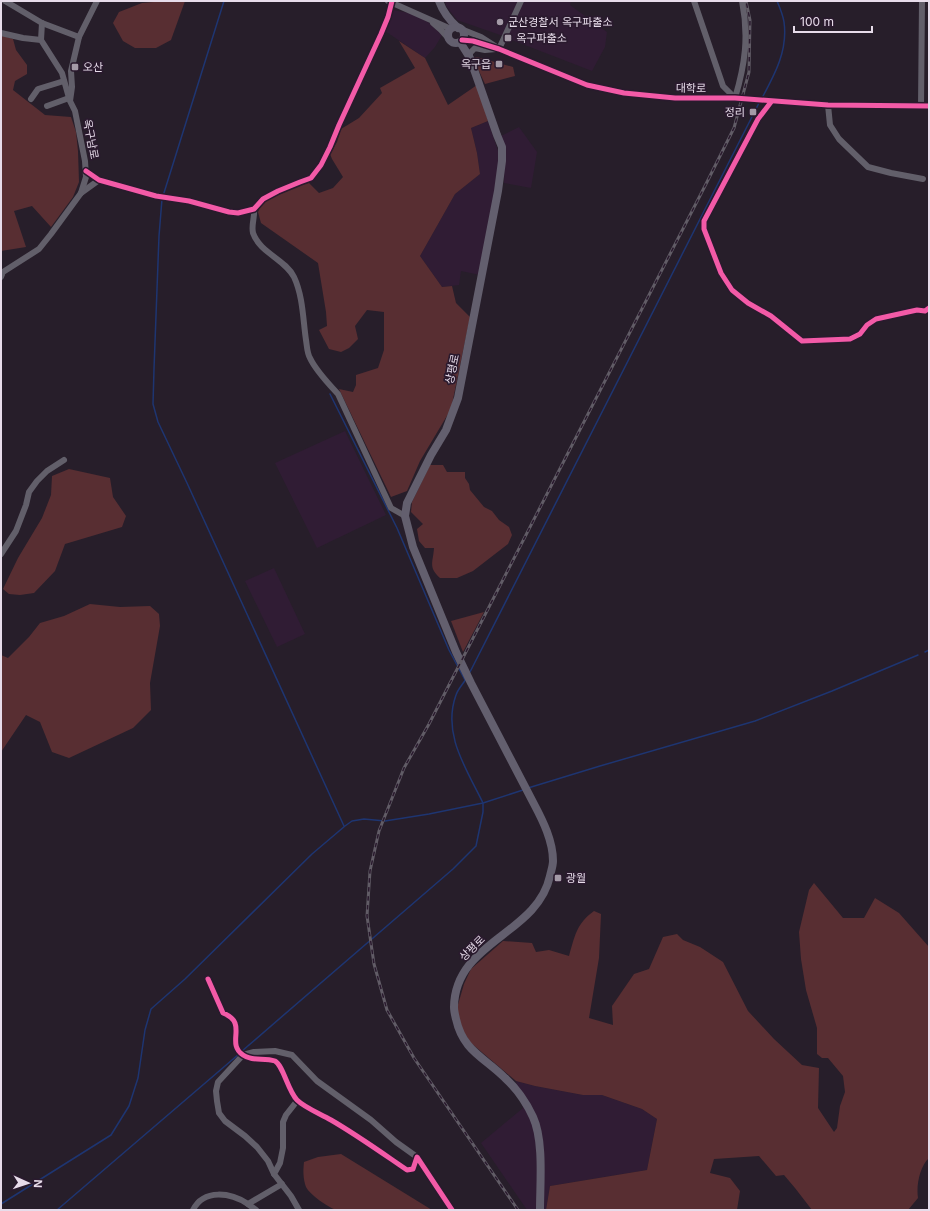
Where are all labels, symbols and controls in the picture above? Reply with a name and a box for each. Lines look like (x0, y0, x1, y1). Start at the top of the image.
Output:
scale bar (794, 8, 872, 34)
text: 100 m (800, 14, 834, 29)
place label: 군산경찰서 옥구파출소 (508, 15, 612, 29)
marker: 군산경찰서 옥구파출소 (495, 17, 505, 27)
place label: 옥구파출소 (516, 31, 567, 45)
marker: 옥구파출소 (503, 33, 513, 43)
place label: 옥구읍 (461, 57, 491, 71)
marker: 옥구읍 (494, 59, 504, 69)
place label: 오산 (83, 60, 103, 74)
marker: 오산 (70, 62, 80, 72)
street label: 대학로 (676, 81, 706, 95)
place label: 정리 (725, 105, 745, 119)
marker: 정리 (748, 107, 758, 117)
street label: 옥구남로 (80, 118, 102, 160)
street label: 상평로 (442, 353, 462, 385)
place label: 광월 (566, 871, 586, 885)
marker: 광월 (553, 873, 563, 883)
street label: 상평로 (456, 932, 488, 964)
north arrow (8, 1163, 48, 1203)
text: N (31, 1179, 45, 1188)

